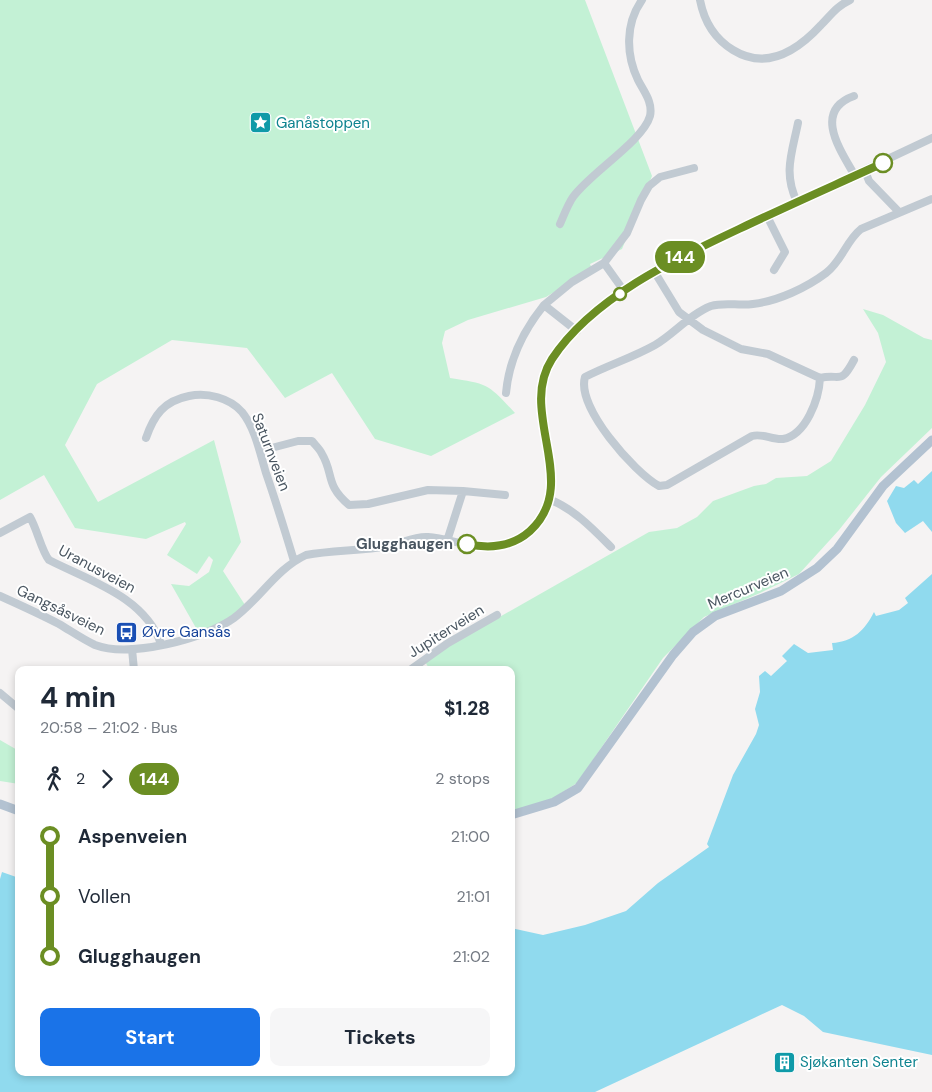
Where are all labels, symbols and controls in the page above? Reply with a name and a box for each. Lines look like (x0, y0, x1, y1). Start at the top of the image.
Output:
place icon: Ganåstoppen (248, 111, 272, 135)
place label: Ganåstoppen (276, 113, 370, 133)
unlabelled marker (873, 153, 893, 173)
line badge: 144 (651, 241, 709, 273)
text: 144 (665, 245, 695, 269)
unlabelled marker (613, 287, 627, 301)
street label: Saturnveien (247, 410, 295, 494)
place label: Glugghaugen (356, 534, 453, 554)
marker: Glugghaugen (457, 534, 477, 554)
street label: Uranusveien (55, 540, 139, 598)
street label: Mercurveien (705, 562, 791, 614)
street label: Gangsåsveien (13, 580, 109, 640)
street label: Jupiterveien (404, 600, 488, 662)
bus stop icon: Øvre Gansås (114, 620, 138, 644)
place label: Øvre Gansås (142, 622, 231, 642)
text: 4 min (40, 679, 116, 716)
text: $1.28 (444, 696, 490, 721)
text: 20:58 – 21:02 · Bus (40, 717, 178, 738)
icon: walk (40, 765, 68, 793)
icon: forward (93, 765, 121, 793)
text: 144 (139, 767, 169, 791)
text: 2 (76, 768, 85, 789)
text: 2 stops (435, 768, 490, 789)
text: Aspenveien (78, 824, 187, 849)
text: 21:00 (451, 826, 490, 847)
text: Vollen (78, 884, 131, 909)
text: 21:01 (457, 886, 490, 907)
text: Glugghaugen (78, 944, 201, 969)
text: 21:02 (453, 946, 490, 967)
button: Start (40, 1008, 260, 1066)
button: Tickets (270, 1008, 490, 1066)
building icon: Sjøkanten Senter (772, 1050, 796, 1074)
place label: Sjøkanten Senter (800, 1052, 918, 1072)

